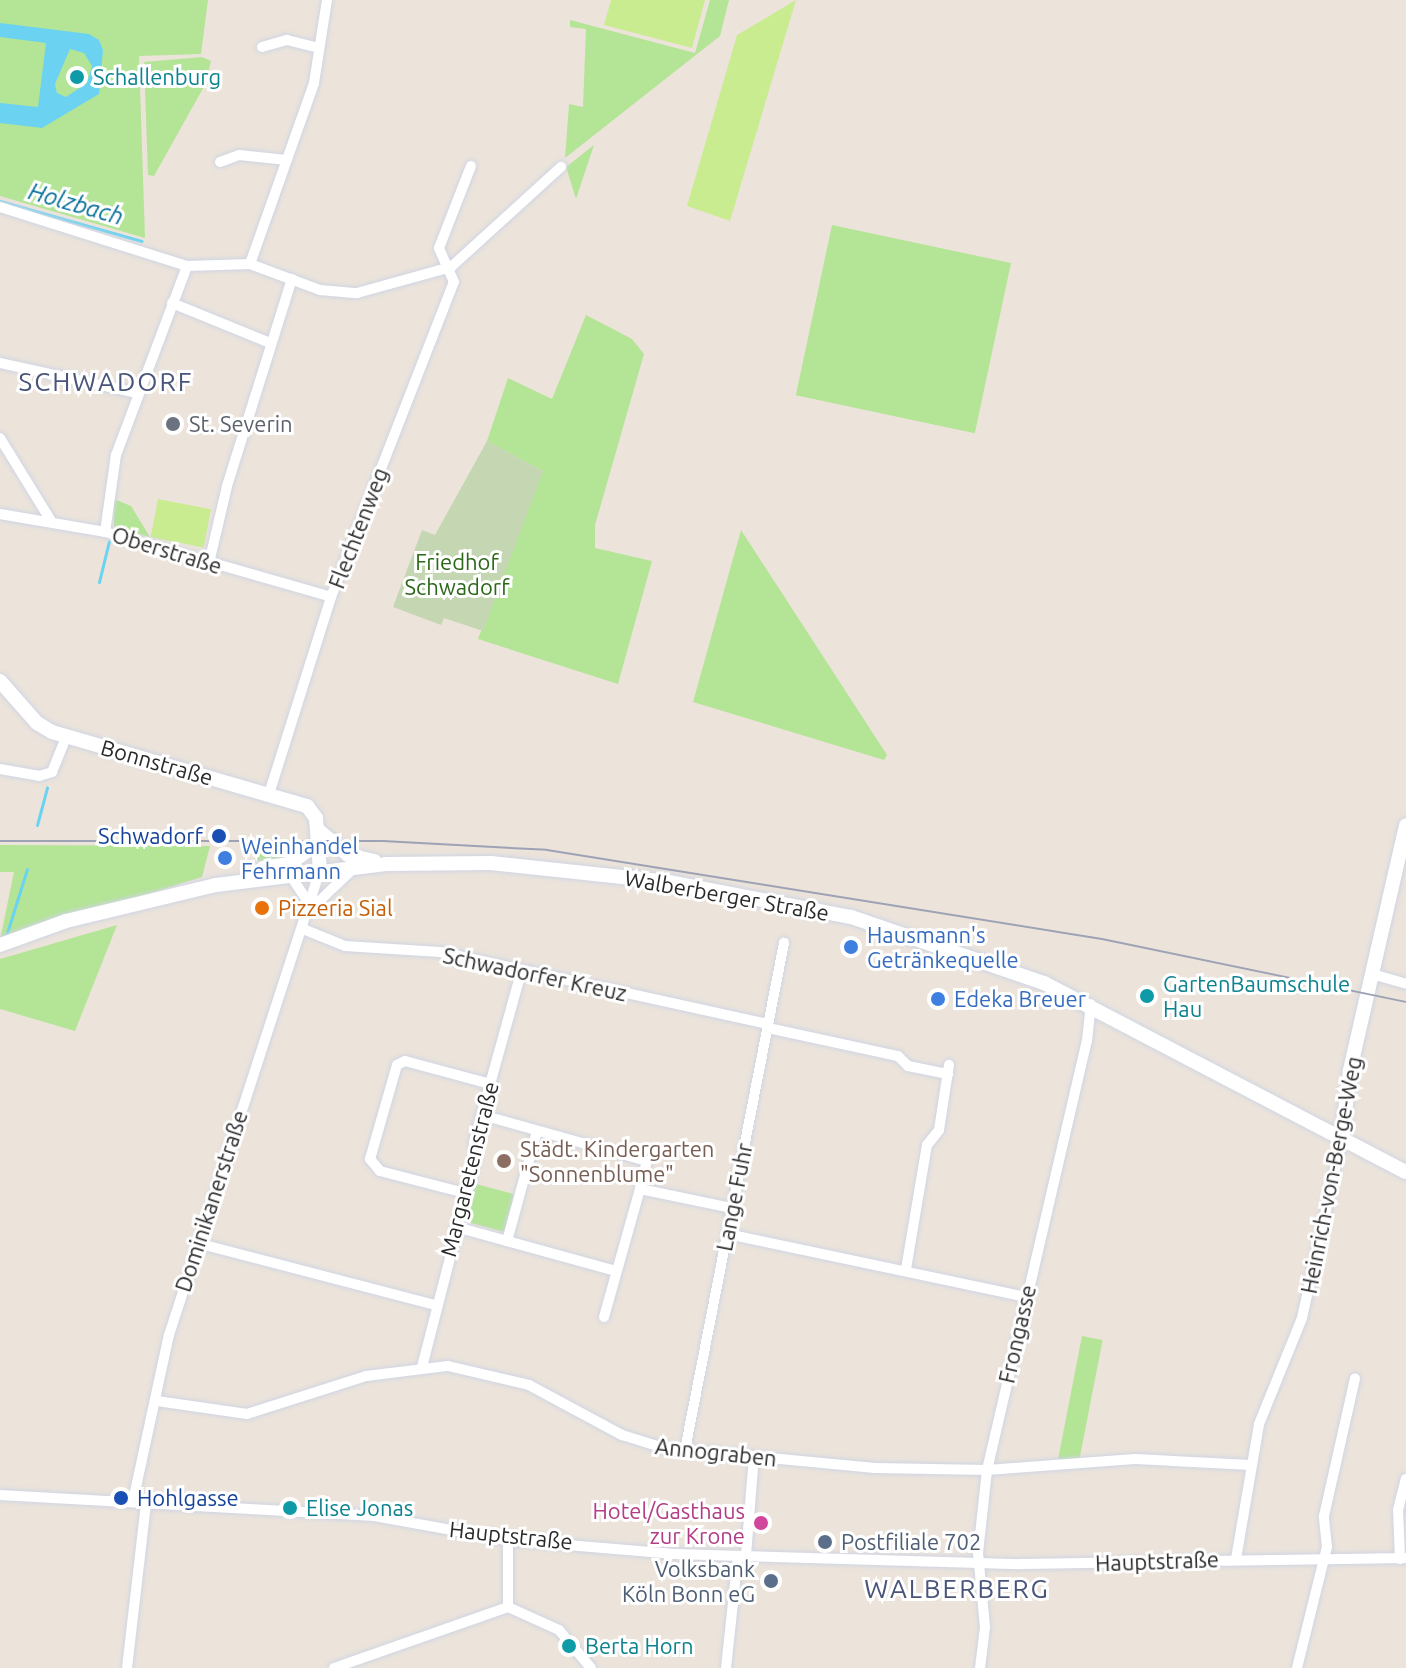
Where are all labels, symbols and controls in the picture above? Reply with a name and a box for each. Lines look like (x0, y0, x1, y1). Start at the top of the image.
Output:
place label: Schallenburg (93, 64, 221, 90)
marker: Schallenburg (68, 68, 86, 86)
water label: Holzbach (25, 177, 127, 231)
district label: SCHWADORF (19, 366, 193, 398)
place label: St. Severin (189, 411, 293, 437)
marker: St. Severin (164, 415, 182, 433)
street label: Flechtenweg (323, 464, 393, 592)
street label: Oberstraße (109, 521, 225, 579)
park label: Friedhof Schwadorf (404, 548, 510, 600)
street label: Bonnstraße (98, 733, 216, 791)
place label: Schwadorf (98, 823, 203, 849)
marker: Schwadorf (210, 827, 228, 845)
place label: Weinhandel Fehrmann (241, 832, 358, 884)
marker: Weinhandel Fehrmann (216, 849, 234, 867)
street label: Walberberger Straße (623, 864, 831, 926)
place label: Pizzeria Sial (278, 895, 393, 921)
marker: Pizzeria Sial (253, 899, 271, 917)
place label: Hausmann's Getränkequelle (867, 921, 1019, 972)
marker: Hausmann's Getränkequelle (842, 938, 860, 956)
street label: Schwadorfer Kreuz (441, 942, 629, 1006)
place label: GartenBaumschule Hau (1163, 970, 1350, 1022)
place label: Edeka Breuer (954, 986, 1086, 1012)
marker: GartenBaumschule Hau (1138, 987, 1156, 1005)
marker: Edeka Breuer (929, 990, 947, 1008)
street label: Heinrich-von-Berge-Weg (1295, 1054, 1367, 1296)
street label: Margaretenstraße (434, 1079, 504, 1259)
street label: Dominikanerstraße (169, 1107, 253, 1295)
place label: Städt. Kindergarten "Sonnenblume" (520, 1135, 714, 1186)
street label: Lange Fuhr (711, 1141, 757, 1253)
marker: Städt. Kindergarten "Sonnenblume" (495, 1152, 513, 1170)
street label: Frongasse (993, 1282, 1041, 1386)
street label: Annograben (654, 1432, 778, 1472)
place label: Hohlgasse (137, 1485, 239, 1511)
marker: Hohlgasse (112, 1489, 130, 1507)
place label: Elise Jonas (306, 1495, 413, 1521)
place label: Hotel/Gasthaus zur Krone (592, 1497, 745, 1548)
marker: Elise Jonas (281, 1499, 299, 1517)
marker: Hotel/Gasthaus zur Krone (752, 1514, 770, 1532)
street label: Hauptstraße (448, 1515, 574, 1555)
place label: Postfiliale 702 (841, 1529, 981, 1555)
marker: Postfiliale 702 (816, 1533, 834, 1551)
street label: Hauptstraße (1095, 1546, 1219, 1576)
place label: Volksbank Köln Bonn eG (622, 1555, 755, 1606)
marker: Volksbank Köln Bonn eG (762, 1572, 780, 1590)
district label: WALBERBERG (864, 1573, 1050, 1605)
place label: Berta Horn (585, 1633, 694, 1659)
marker: Berta Horn (560, 1637, 578, 1655)

